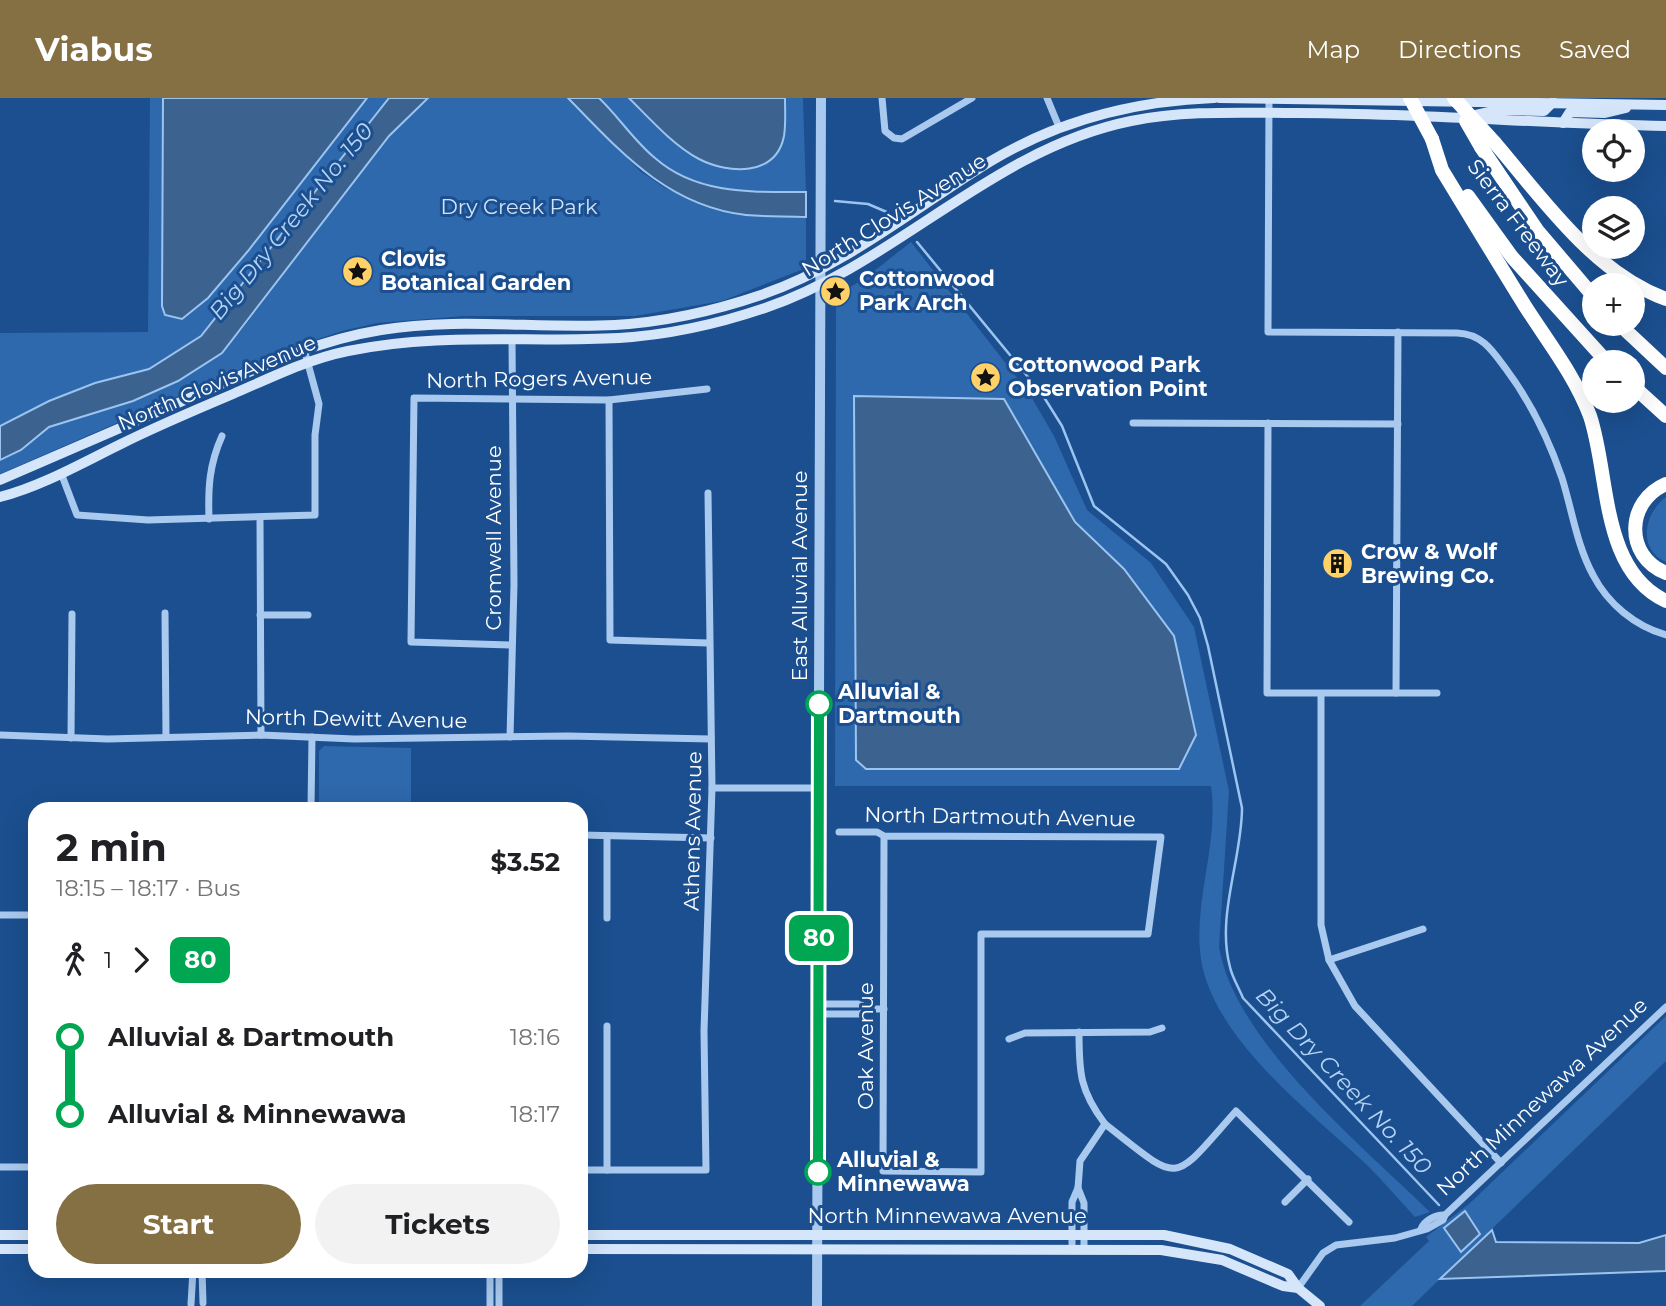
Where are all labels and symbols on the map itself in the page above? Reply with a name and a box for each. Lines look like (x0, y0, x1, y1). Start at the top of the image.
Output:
water label: Big Dry Creek No. 150 (203, 117, 379, 325)
street label: North Clovis Avenue (797, 148, 991, 282)
street label: Sierra Freeway (1462, 154, 1575, 292)
park label: Dry Creek Park (441, 194, 598, 219)
place label: Clovis Botanical Garden (381, 246, 571, 295)
place icon: Clovis Botanical Garden (341, 254, 375, 288)
place label: Cottonwood Park Arch (859, 266, 995, 315)
place icon: Cottonwood Park Arch (819, 274, 853, 308)
street label: North Clovis Avenue (114, 329, 320, 436)
place label: Cottonwood Park Observation Point (1008, 352, 1208, 401)
place icon: Cottonwood Park Observation Point (968, 360, 1002, 394)
street label: North Rogers Avenue (426, 364, 652, 393)
street label: Cromwell Avenue (481, 445, 506, 631)
street label: East Alluvial Avenue (787, 471, 812, 681)
place label: Crow & Wolf Brewing Co. (1361, 539, 1498, 588)
building icon: Crow & Wolf Brewing Co. (1321, 547, 1355, 581)
place label: Alluvial & Dartmouth (837, 679, 961, 728)
marker: Alluvial & Dartmouth (806, 691, 832, 717)
street label: North Dewitt Avenue (245, 704, 467, 733)
street label: Athens Avenue (679, 751, 706, 911)
street label: North Dartmouth Avenue (864, 802, 1136, 831)
line badge: 80 (788, 915, 850, 961)
street label: Oak Avenue (853, 982, 878, 1110)
water label: Big Dry Creek No. 150 (1250, 982, 1438, 1180)
street label: North Minnewawa Avenue (1431, 992, 1652, 1201)
place label: Alluvial & Minnewawa (836, 1147, 970, 1196)
marker: Alluvial & Minnewawa (805, 1159, 831, 1185)
street label: North Minnewawa Avenue (807, 1203, 1087, 1228)

